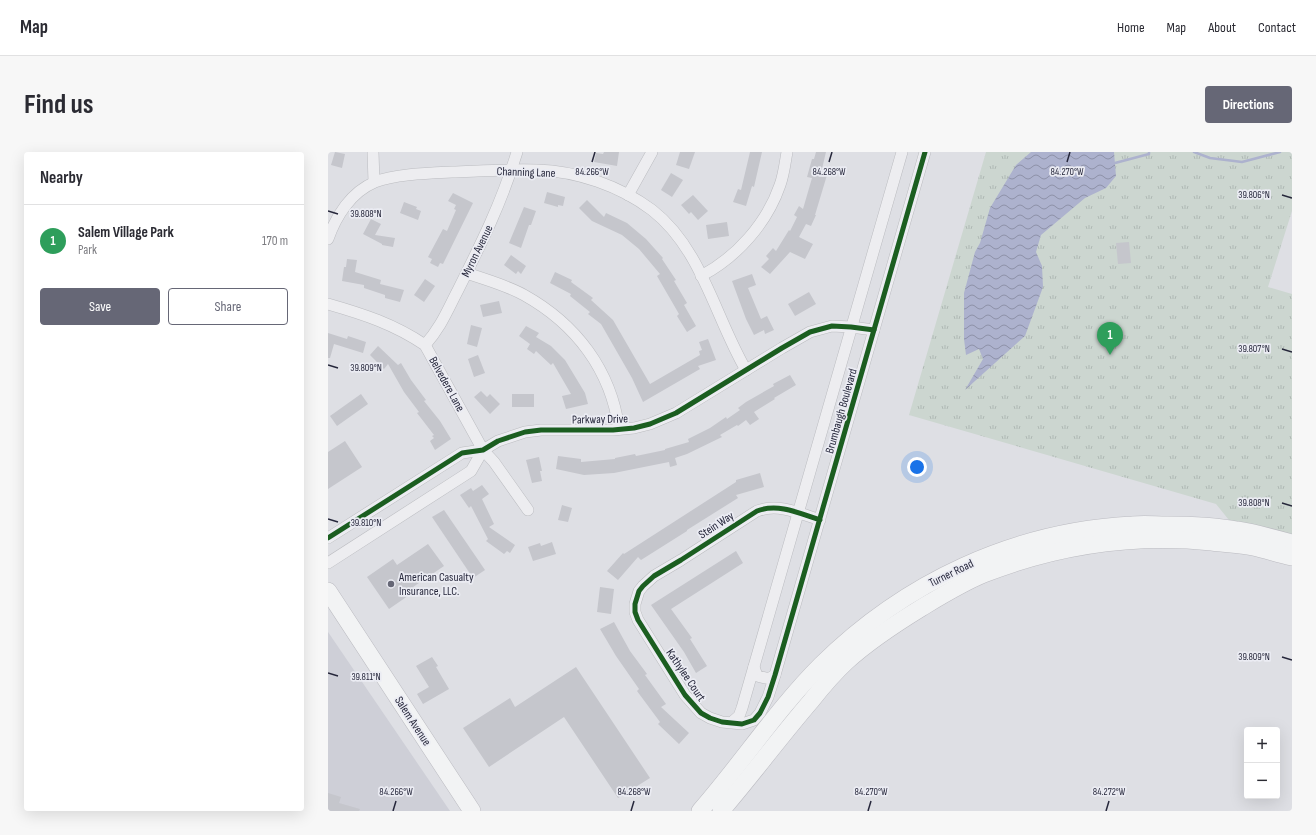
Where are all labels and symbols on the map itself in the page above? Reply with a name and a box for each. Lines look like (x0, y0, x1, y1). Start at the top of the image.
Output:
street label: Channing Lane (496, 164, 556, 181)
text: 84.266°W (575, 166, 609, 178)
text: 84.268°W (812, 166, 846, 178)
text: 84.270°W (1050, 166, 1084, 178)
text: 39.806°N (1238, 189, 1270, 201)
text: 39.808°N (350, 208, 382, 220)
street label: Myron Avenue (458, 222, 497, 280)
pin: 1 (1097, 322, 1123, 355)
text: 39.807°N (1238, 343, 1270, 355)
street label: Belvedere Lane (425, 354, 468, 415)
text: 39.809°N (350, 362, 382, 374)
street label: Brumbaugh Boulevard (822, 367, 861, 455)
street label: Parkway Drive (572, 412, 628, 427)
your location (907, 457, 927, 477)
text: 39.808°N (1238, 497, 1270, 509)
street label: Stein Way (696, 508, 737, 542)
text: 39.810°N (351, 517, 381, 529)
street label: Turner Road (926, 556, 976, 591)
place label: American Casualty Insurance, LLC. (398, 570, 474, 599)
marker: American Casualty Insurance, LLC. (386, 579, 396, 589)
street label: Kathylee Court (663, 646, 709, 705)
text: 39.809°N (1238, 651, 1270, 663)
text: 39.811°N (351, 671, 381, 683)
street label: Salem Avenue (391, 694, 434, 749)
text: 84.266°W (379, 786, 413, 798)
text: 84.268°W (617, 786, 651, 798)
text: 84.270°W (854, 786, 888, 798)
text: 84.272°W (1093, 786, 1126, 798)

